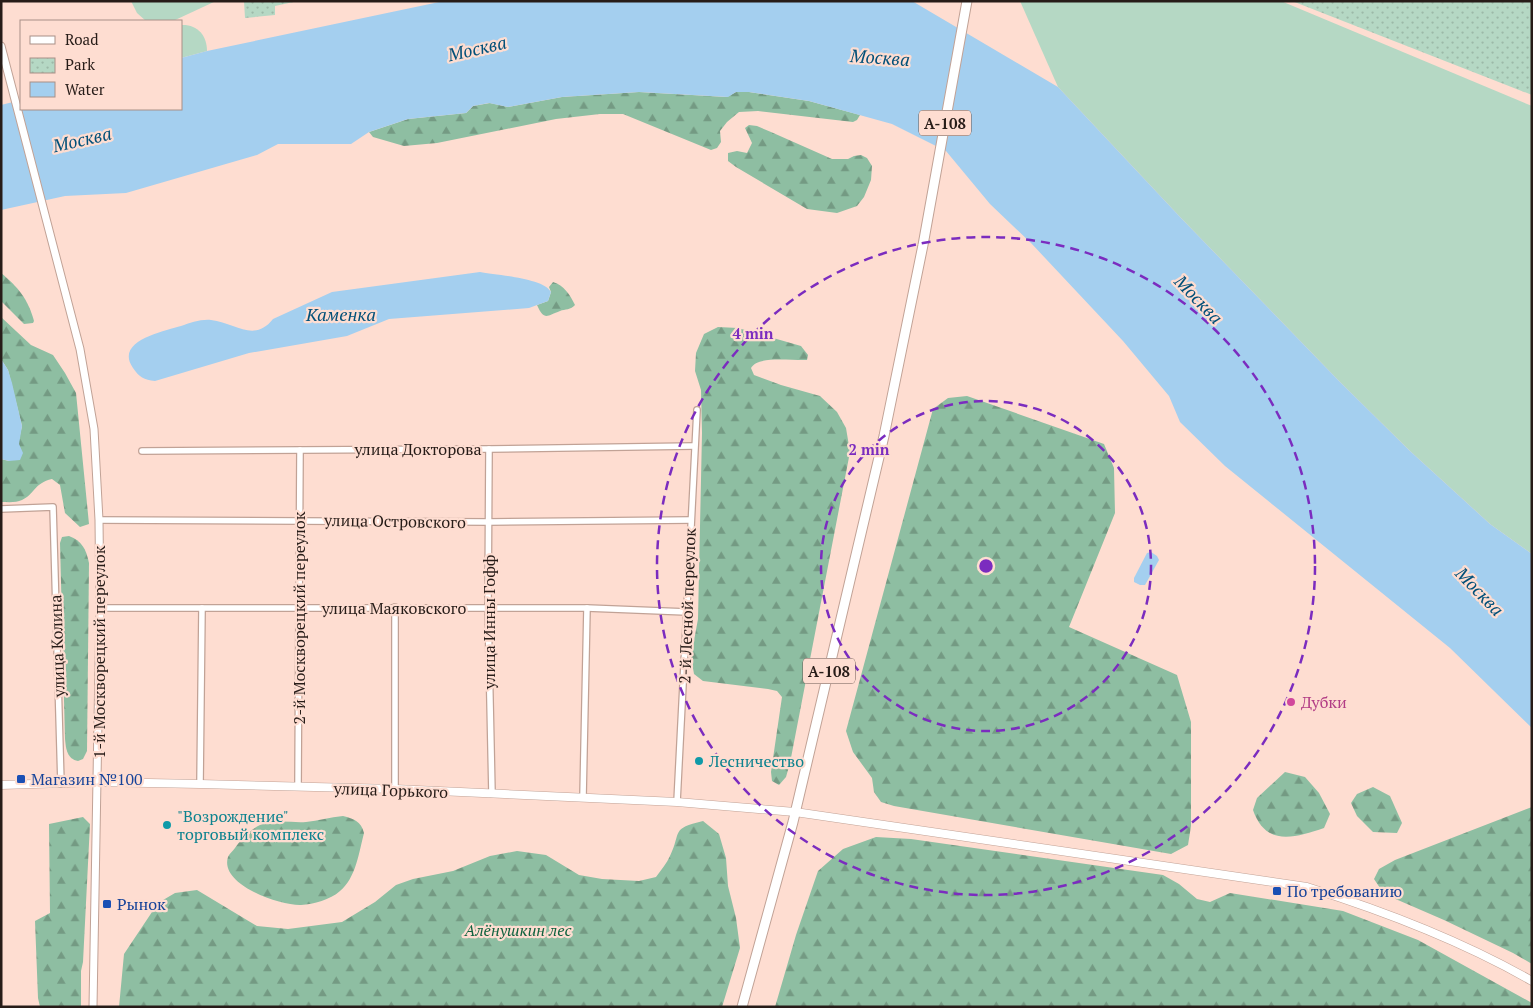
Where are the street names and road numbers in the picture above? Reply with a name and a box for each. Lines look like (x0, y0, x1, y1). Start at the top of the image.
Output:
road number: А-108 (919, 110, 971, 136)
street label: улица Докторова (353, 438, 482, 460)
street label: улица Островского (323, 509, 466, 533)
street label: 2-й Москворецкий переулок (288, 511, 310, 724)
street label: 2-й Лесной переулок (673, 527, 701, 684)
street label: 1-й Москворецкий переулок (88, 545, 110, 758)
street label: улица Инны Гофф (478, 555, 500, 690)
street label: улица Колина (44, 594, 70, 699)
street label: улица Маяковского (321, 597, 466, 619)
road number: А-108 (803, 658, 855, 684)
street label: улица Горького (332, 777, 449, 803)

